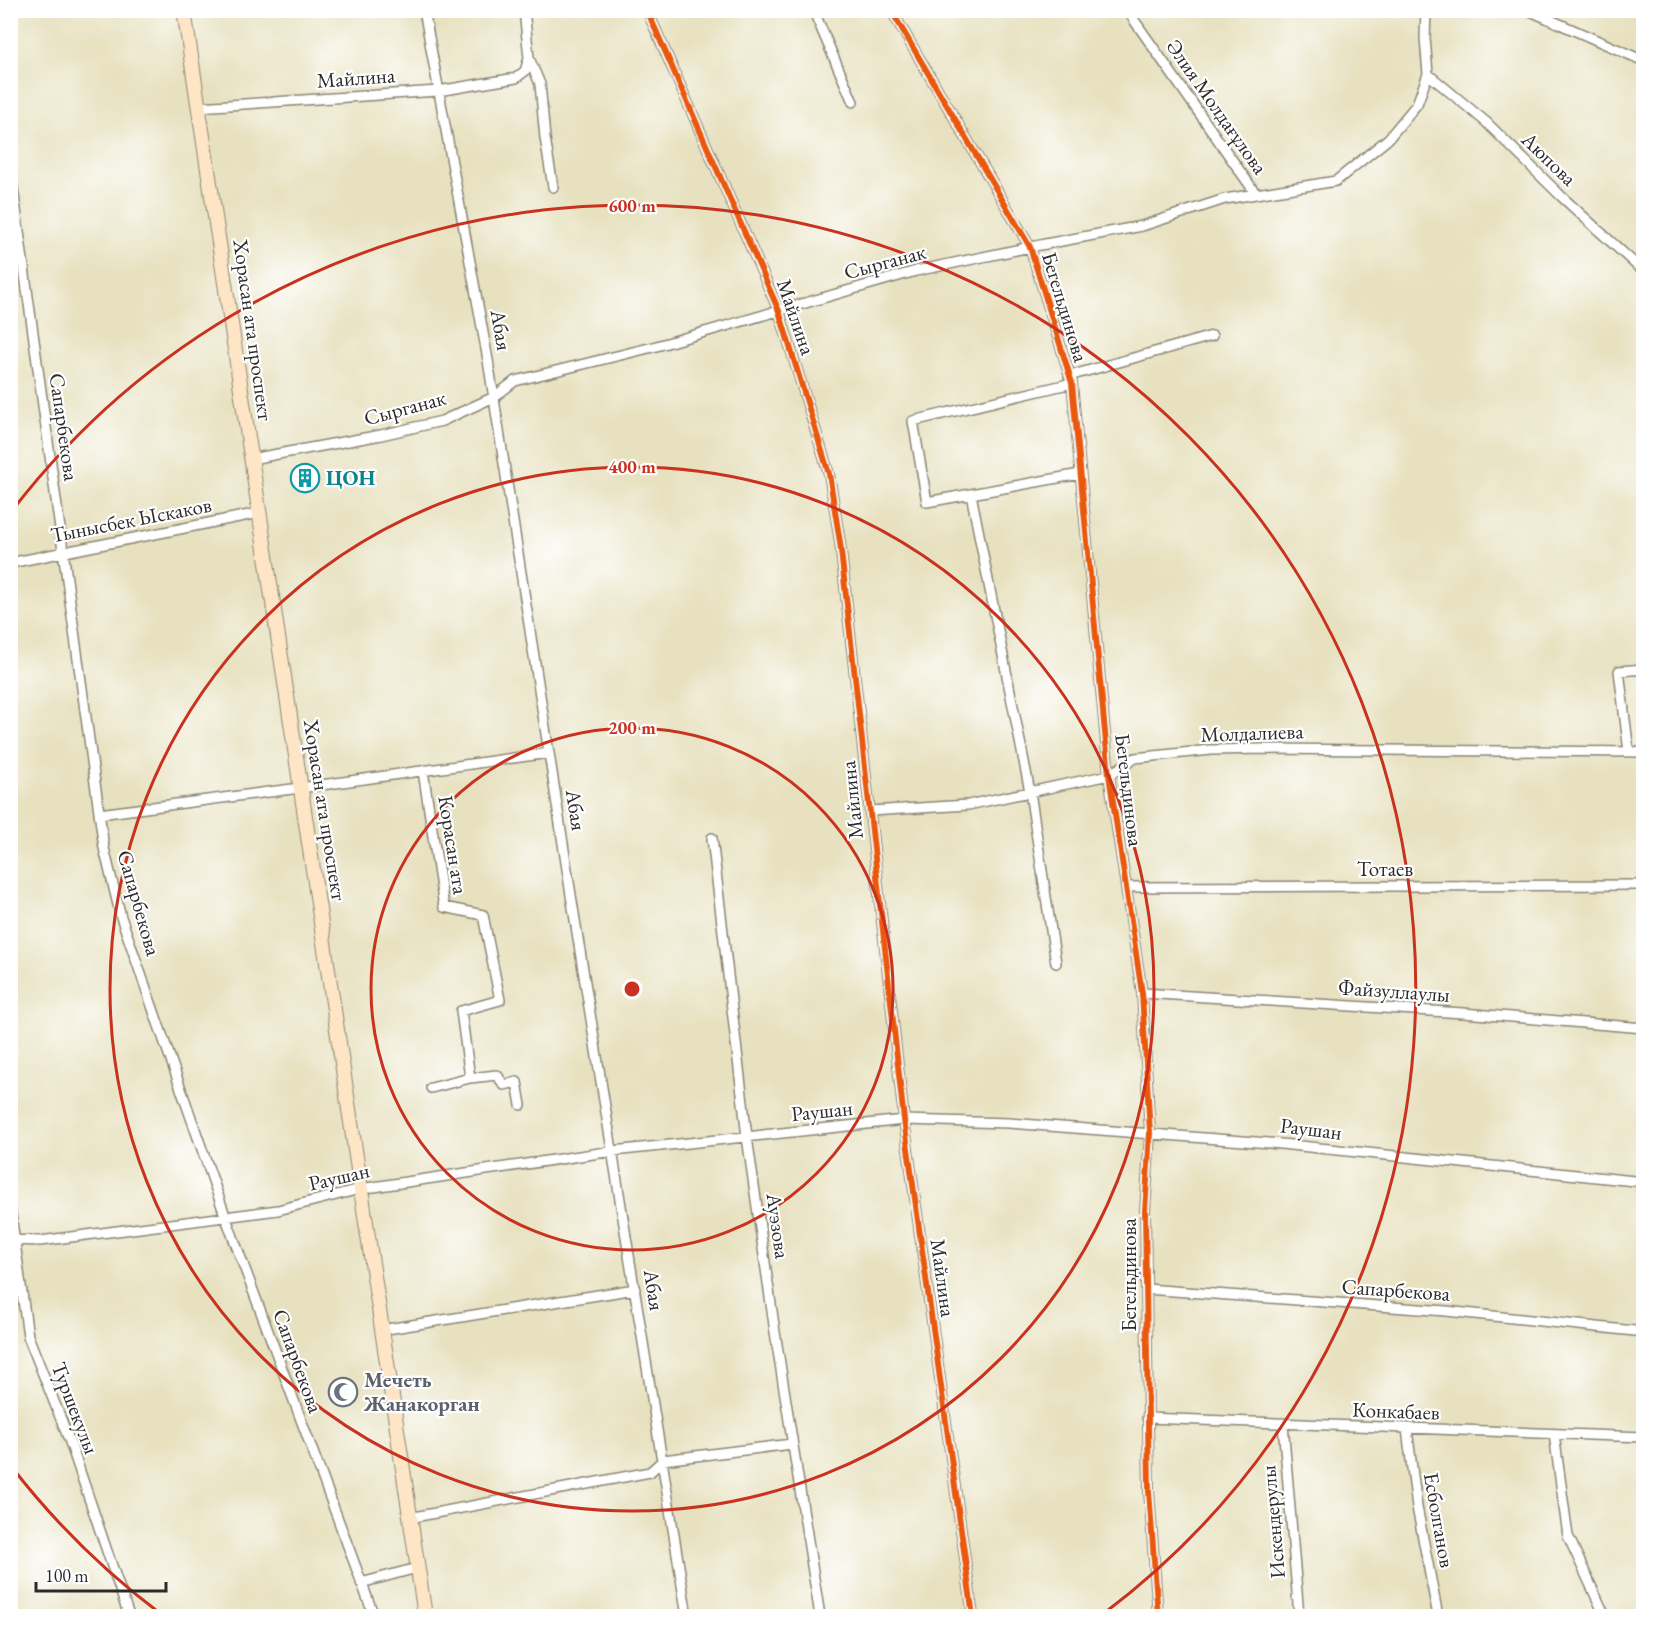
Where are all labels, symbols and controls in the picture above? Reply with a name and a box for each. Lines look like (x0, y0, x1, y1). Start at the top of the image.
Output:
street label: Әлия Молдағұлова (1161, 34, 1274, 180)
street label: Майлина (316, 61, 397, 94)
street label: Аюпова (1515, 125, 1583, 192)
text: 600 m (608, 194, 656, 217)
street label: Хорасан ата проспект (227, 236, 280, 423)
street label: Сырганак (841, 238, 929, 285)
street label: Бегельдинова (1036, 249, 1095, 366)
street label: Майлина (771, 275, 822, 359)
street label: Абая (484, 306, 518, 353)
street label: Сапарбекова (44, 371, 86, 483)
street label: Сырганак (361, 384, 449, 431)
text: 400 m (608, 455, 656, 478)
building icon: ЦОН (289, 462, 321, 494)
place label: ЦОН (326, 464, 375, 491)
street label: Тынысбек Ыскаков (48, 491, 214, 548)
street label: Хорасан ата проспект (298, 716, 353, 903)
text: 200 m (608, 716, 656, 739)
street label: Молдалиева (1200, 717, 1305, 748)
street label: Бегельдинова (1109, 732, 1150, 849)
street label: Майлина (834, 759, 869, 840)
street label: Абая (560, 786, 593, 832)
street label: Корасан ата (432, 794, 475, 897)
street label: Сапарбекова (112, 847, 168, 959)
street label: Тотаев (1357, 855, 1413, 882)
street label: Файзуллаулы (1337, 973, 1451, 1008)
centre of rings (622, 979, 642, 999)
street label: Раушан (790, 1094, 854, 1127)
street label: Раушан (1279, 1111, 1343, 1146)
street label: Раушан (306, 1156, 372, 1197)
street label: Ауэзова (760, 1190, 797, 1261)
street label: Бегельдинова (1115, 1218, 1142, 1332)
street label: Майлина (925, 1237, 962, 1319)
street label: Абая (638, 1266, 671, 1312)
street label: Сапарбекова (1341, 1272, 1452, 1307)
street label: Сапарбекова (267, 1305, 330, 1417)
street label: Туршекулы (46, 1358, 105, 1458)
place label: Мечеть Жанакорган (363, 1366, 480, 1417)
mosque icon: Мечеть Жанакорган (327, 1376, 359, 1408)
street label: Конкабаев (1352, 1395, 1440, 1426)
street label: Искендерулы (1254, 1464, 1291, 1580)
street label: Есболганов (1418, 1470, 1461, 1570)
scale bar (36, 1555, 166, 1593)
text: 100 m (45, 1564, 89, 1587)

